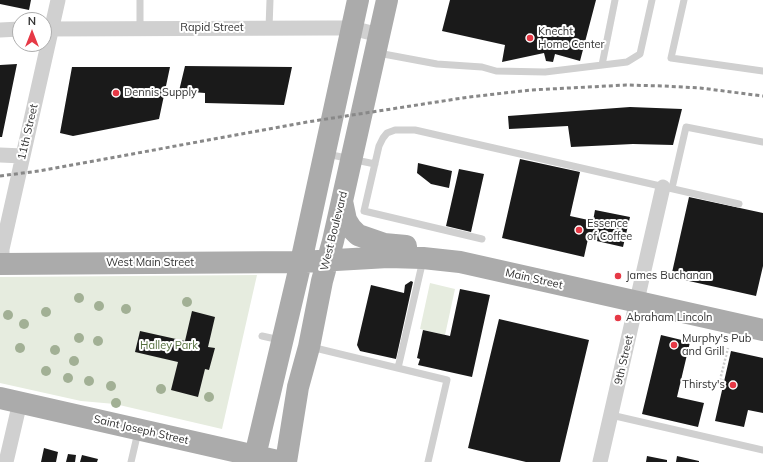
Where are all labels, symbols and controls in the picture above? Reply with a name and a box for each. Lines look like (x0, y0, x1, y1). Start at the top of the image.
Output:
north arrow (12, 12, 52, 52)
text: N (28, 14, 36, 28)
street label: Rapid Street (180, 21, 244, 35)
place label: Knecht Home Center (538, 25, 605, 51)
marker: Knecht Home Center (525, 33, 535, 43)
place label: Dennis Supply (124, 86, 197, 100)
marker: Dennis Supply (111, 88, 121, 98)
street label: 11th Street (15, 103, 41, 161)
street label: West Boulevard (318, 190, 350, 272)
place label: Essence of Coffee (587, 217, 632, 243)
marker: Essence of Coffee (574, 225, 584, 235)
street label: West Main Street (106, 256, 194, 270)
street label: Main Street (504, 266, 564, 292)
place label: James Buchanan (626, 269, 712, 283)
marker: James Buchanan (613, 271, 623, 281)
place label: Abraham Lincoln (626, 311, 713, 325)
marker: Abraham Lincoln (613, 313, 623, 323)
place label: Murphy's Pub and Grill (682, 332, 751, 358)
street label: 9th Street (612, 334, 636, 386)
park label: Halley Park (140, 339, 198, 353)
marker: Murphy's Pub and Grill (669, 340, 679, 350)
place label: Thirsty's (682, 378, 725, 392)
marker: Thirsty's (728, 380, 738, 390)
street label: Saint Joseph Street (92, 413, 190, 447)

